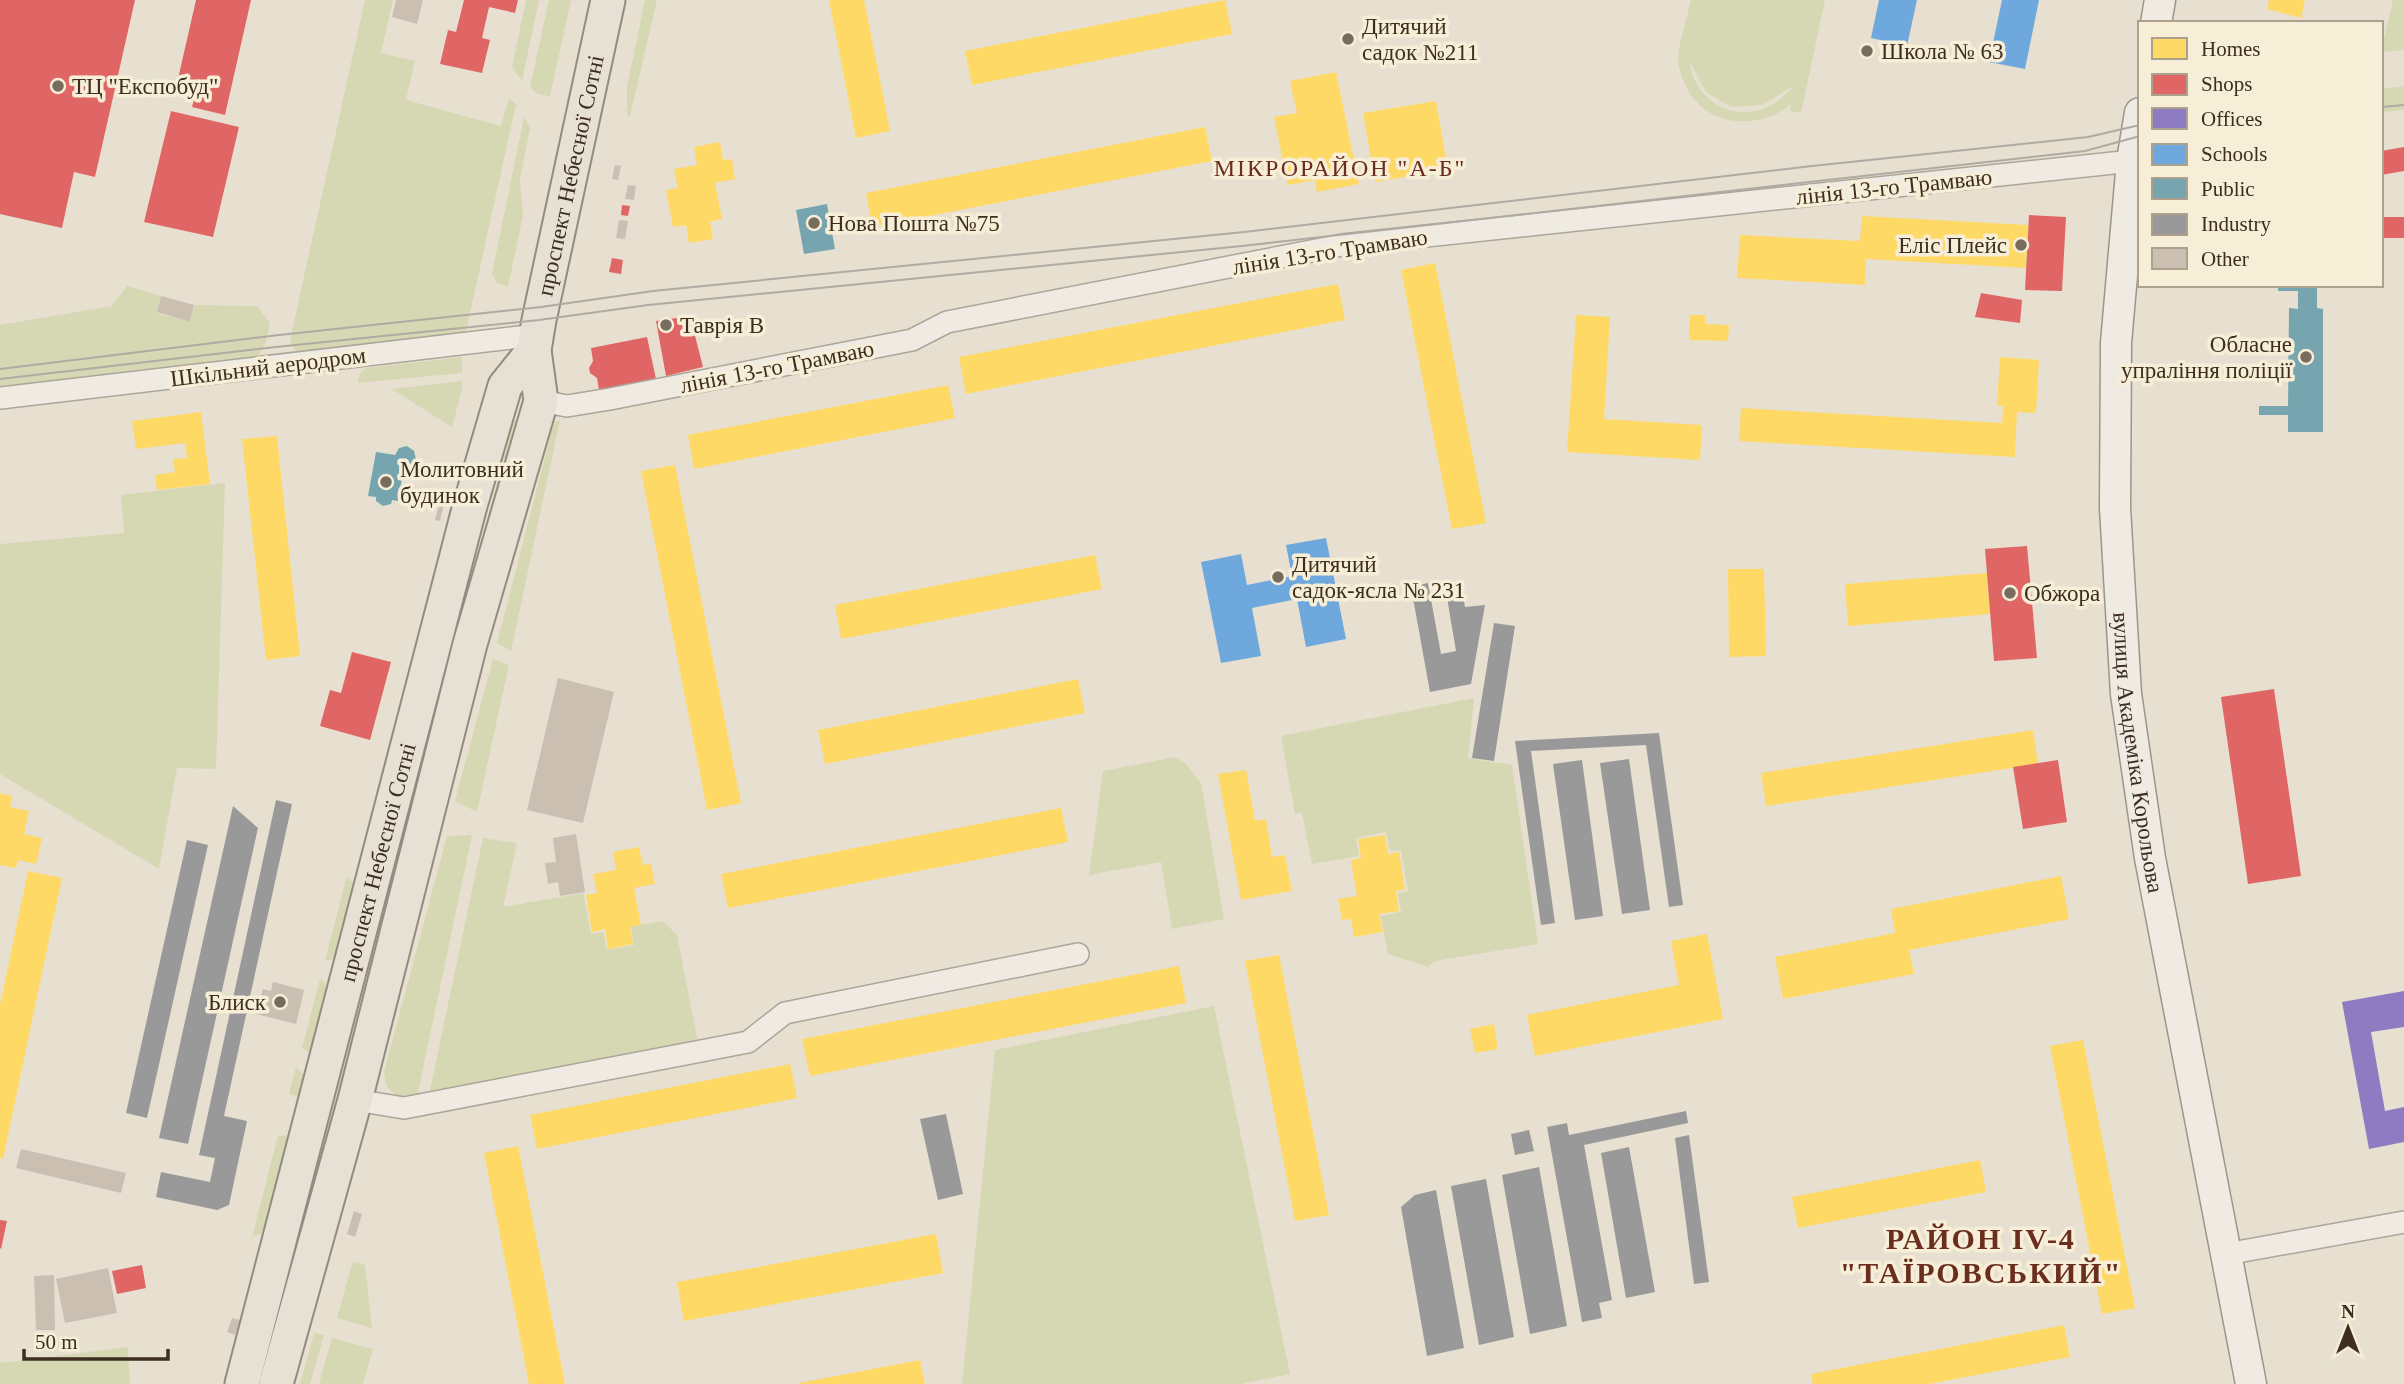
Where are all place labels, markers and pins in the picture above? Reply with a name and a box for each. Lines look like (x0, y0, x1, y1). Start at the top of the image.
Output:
place label: Дитячий садок №211 (1362, 14, 1478, 65)
marker: Дитячий садок №211 (1340, 31, 1356, 47)
place label: Школа № 63 (1881, 39, 2004, 64)
marker: Школа № 63 (1859, 43, 1875, 59)
place label: ТЦ "Експобуд" (72, 74, 218, 99)
marker: ТЦ "Експобуд" (50, 78, 66, 94)
place label: Нова Пошта №75 (828, 211, 1000, 236)
marker: Нова Пошта №75 (806, 215, 822, 231)
place label: Еліс Плейс (1898, 233, 2007, 258)
marker: Еліс Плейс (2013, 237, 2029, 253)
place label: Таврія В (680, 313, 764, 338)
marker: Таврія В (658, 317, 674, 333)
place label: Обласне упраління поліції (2121, 332, 2293, 383)
marker: Обласне упраління поліції (2298, 349, 2314, 365)
place label: Молитовний будинок (400, 457, 524, 508)
marker: Молитовний будинок (378, 474, 394, 490)
place label: Дитячий садок-ясла № 231 (1292, 552, 1465, 603)
marker: Дитячий садок-ясла № 231 (1270, 569, 1286, 585)
place label: Обжора (2024, 581, 2100, 606)
marker: Обжора (2002, 585, 2018, 601)
place label: Блиск (208, 990, 267, 1015)
marker: Блиск (272, 994, 288, 1010)

